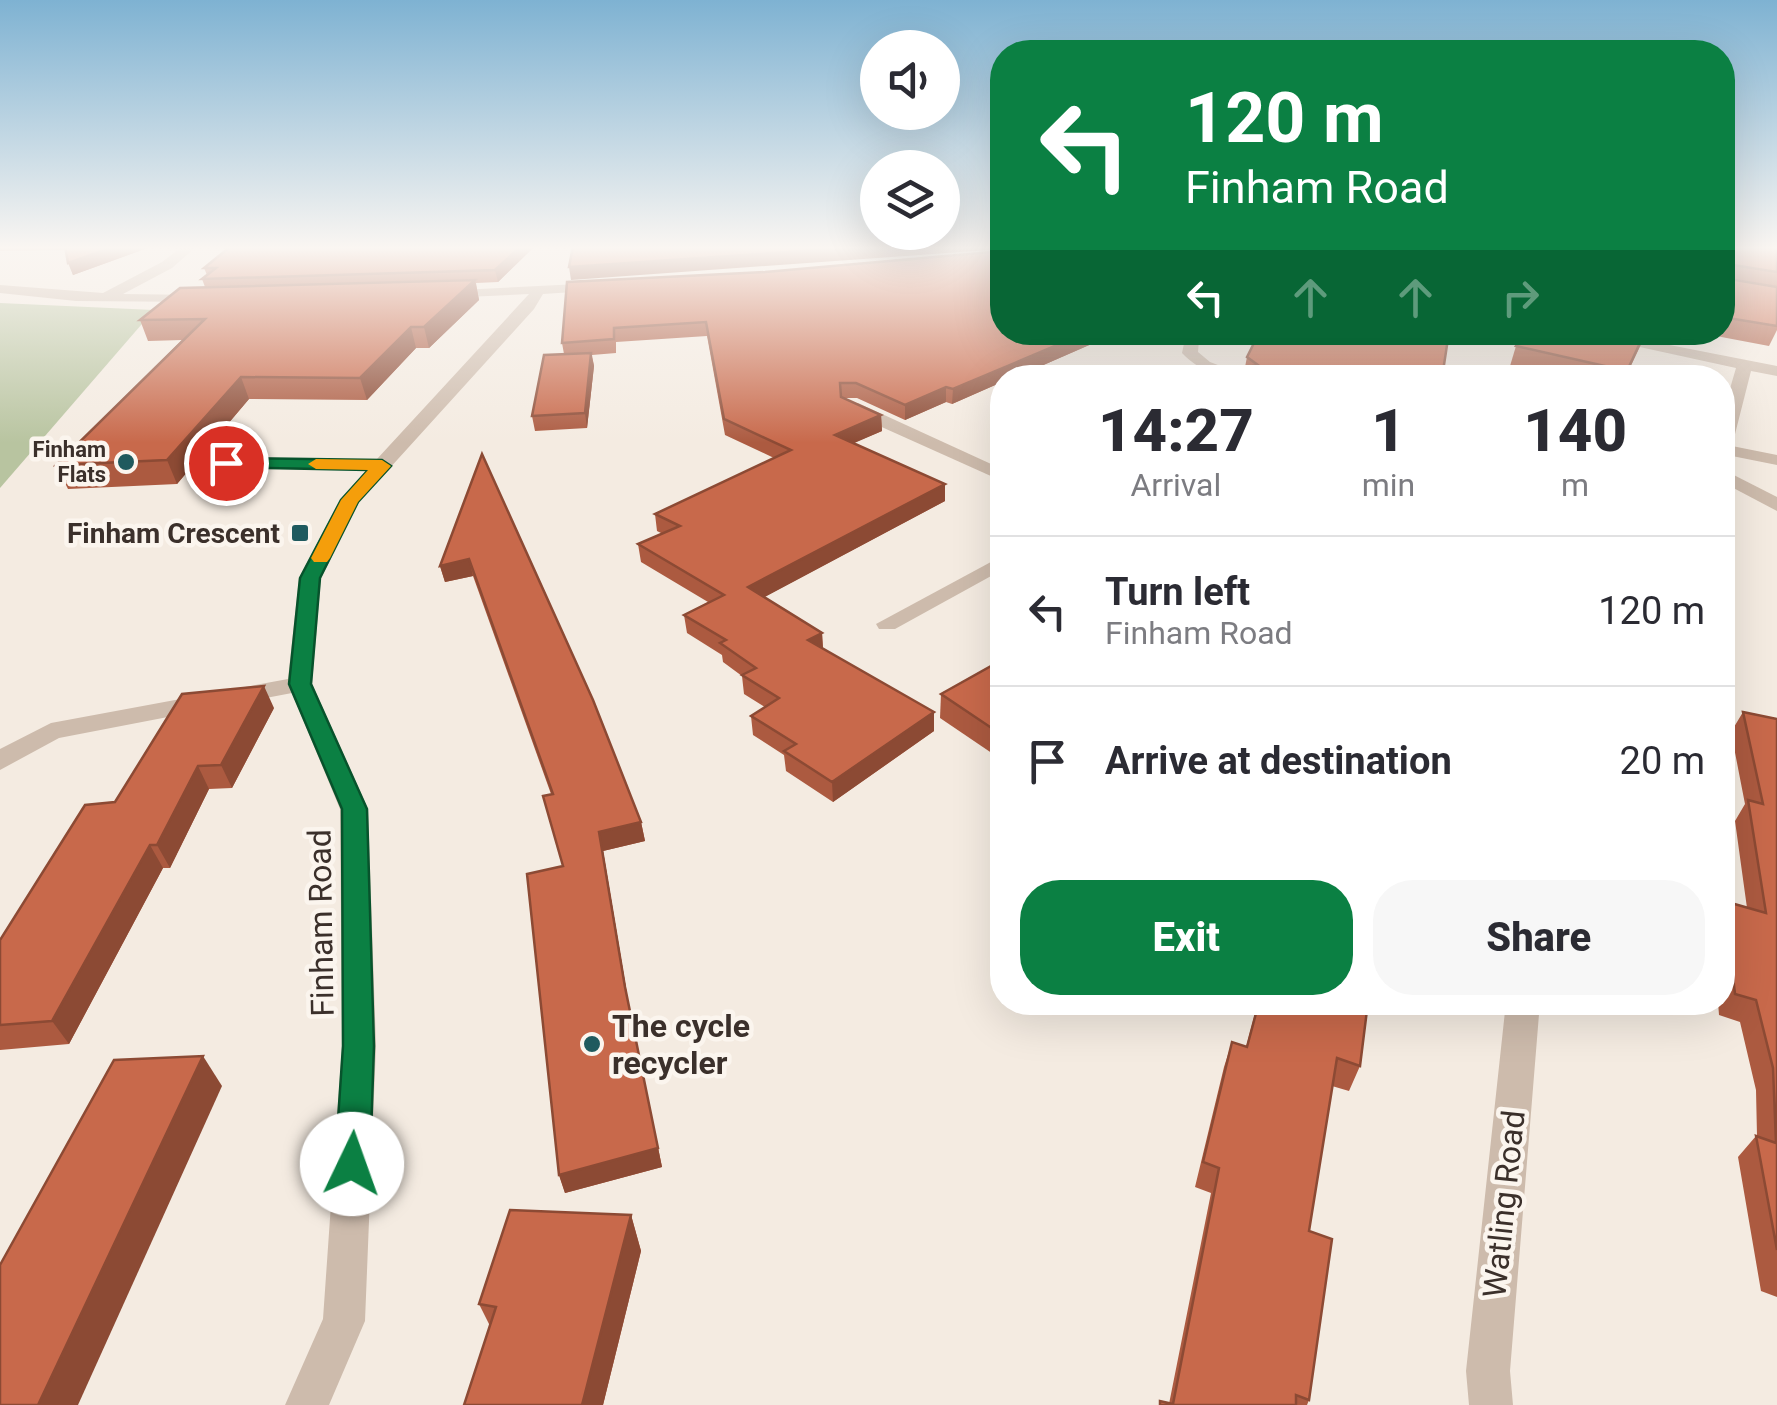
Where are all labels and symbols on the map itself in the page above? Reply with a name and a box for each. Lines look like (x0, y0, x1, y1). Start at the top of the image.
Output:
pin (184, 421, 269, 506)
place label: Finham Flats (33, 437, 106, 487)
marker: Finham Flats (115, 451, 137, 473)
place label: Finham Crescent (67, 517, 280, 550)
marker: Finham Crescent (289, 522, 311, 544)
street label: Finham Road (300, 829, 342, 1017)
place label: The cycle recycler (612, 1007, 750, 1082)
marker: The cycle recycler (581, 1033, 603, 1055)
street label: Watling Road (1475, 1108, 1533, 1300)
position arrow (300, 1112, 404, 1216)

